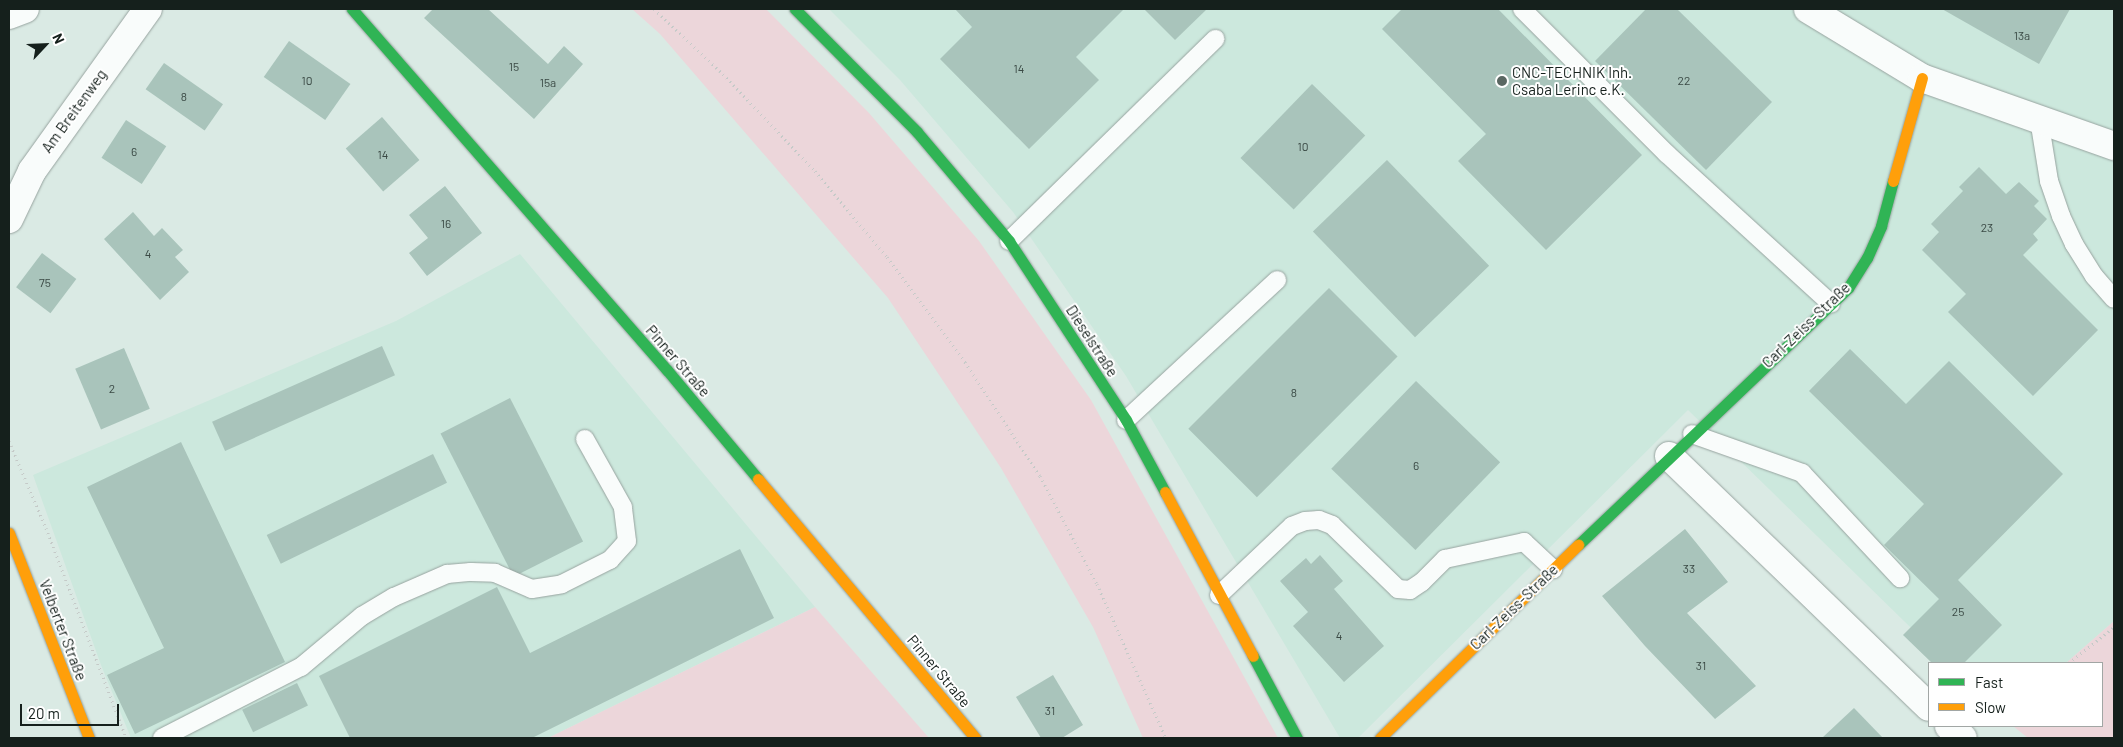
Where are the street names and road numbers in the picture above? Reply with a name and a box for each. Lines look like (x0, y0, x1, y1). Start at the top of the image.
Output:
street label: Am Breitenweg (38, 66, 110, 156)
street label: Carl-Zeiss-Straße (1758, 278, 1854, 372)
street label: Dieselstraße (1062, 302, 1122, 380)
street label: Pinner Straße (642, 322, 714, 400)
street label: Carl-Zeiss-Straße (1466, 560, 1562, 654)
street label: Velberter Straße (35, 577, 91, 683)
street label: Pinner Straße (904, 631, 974, 711)

